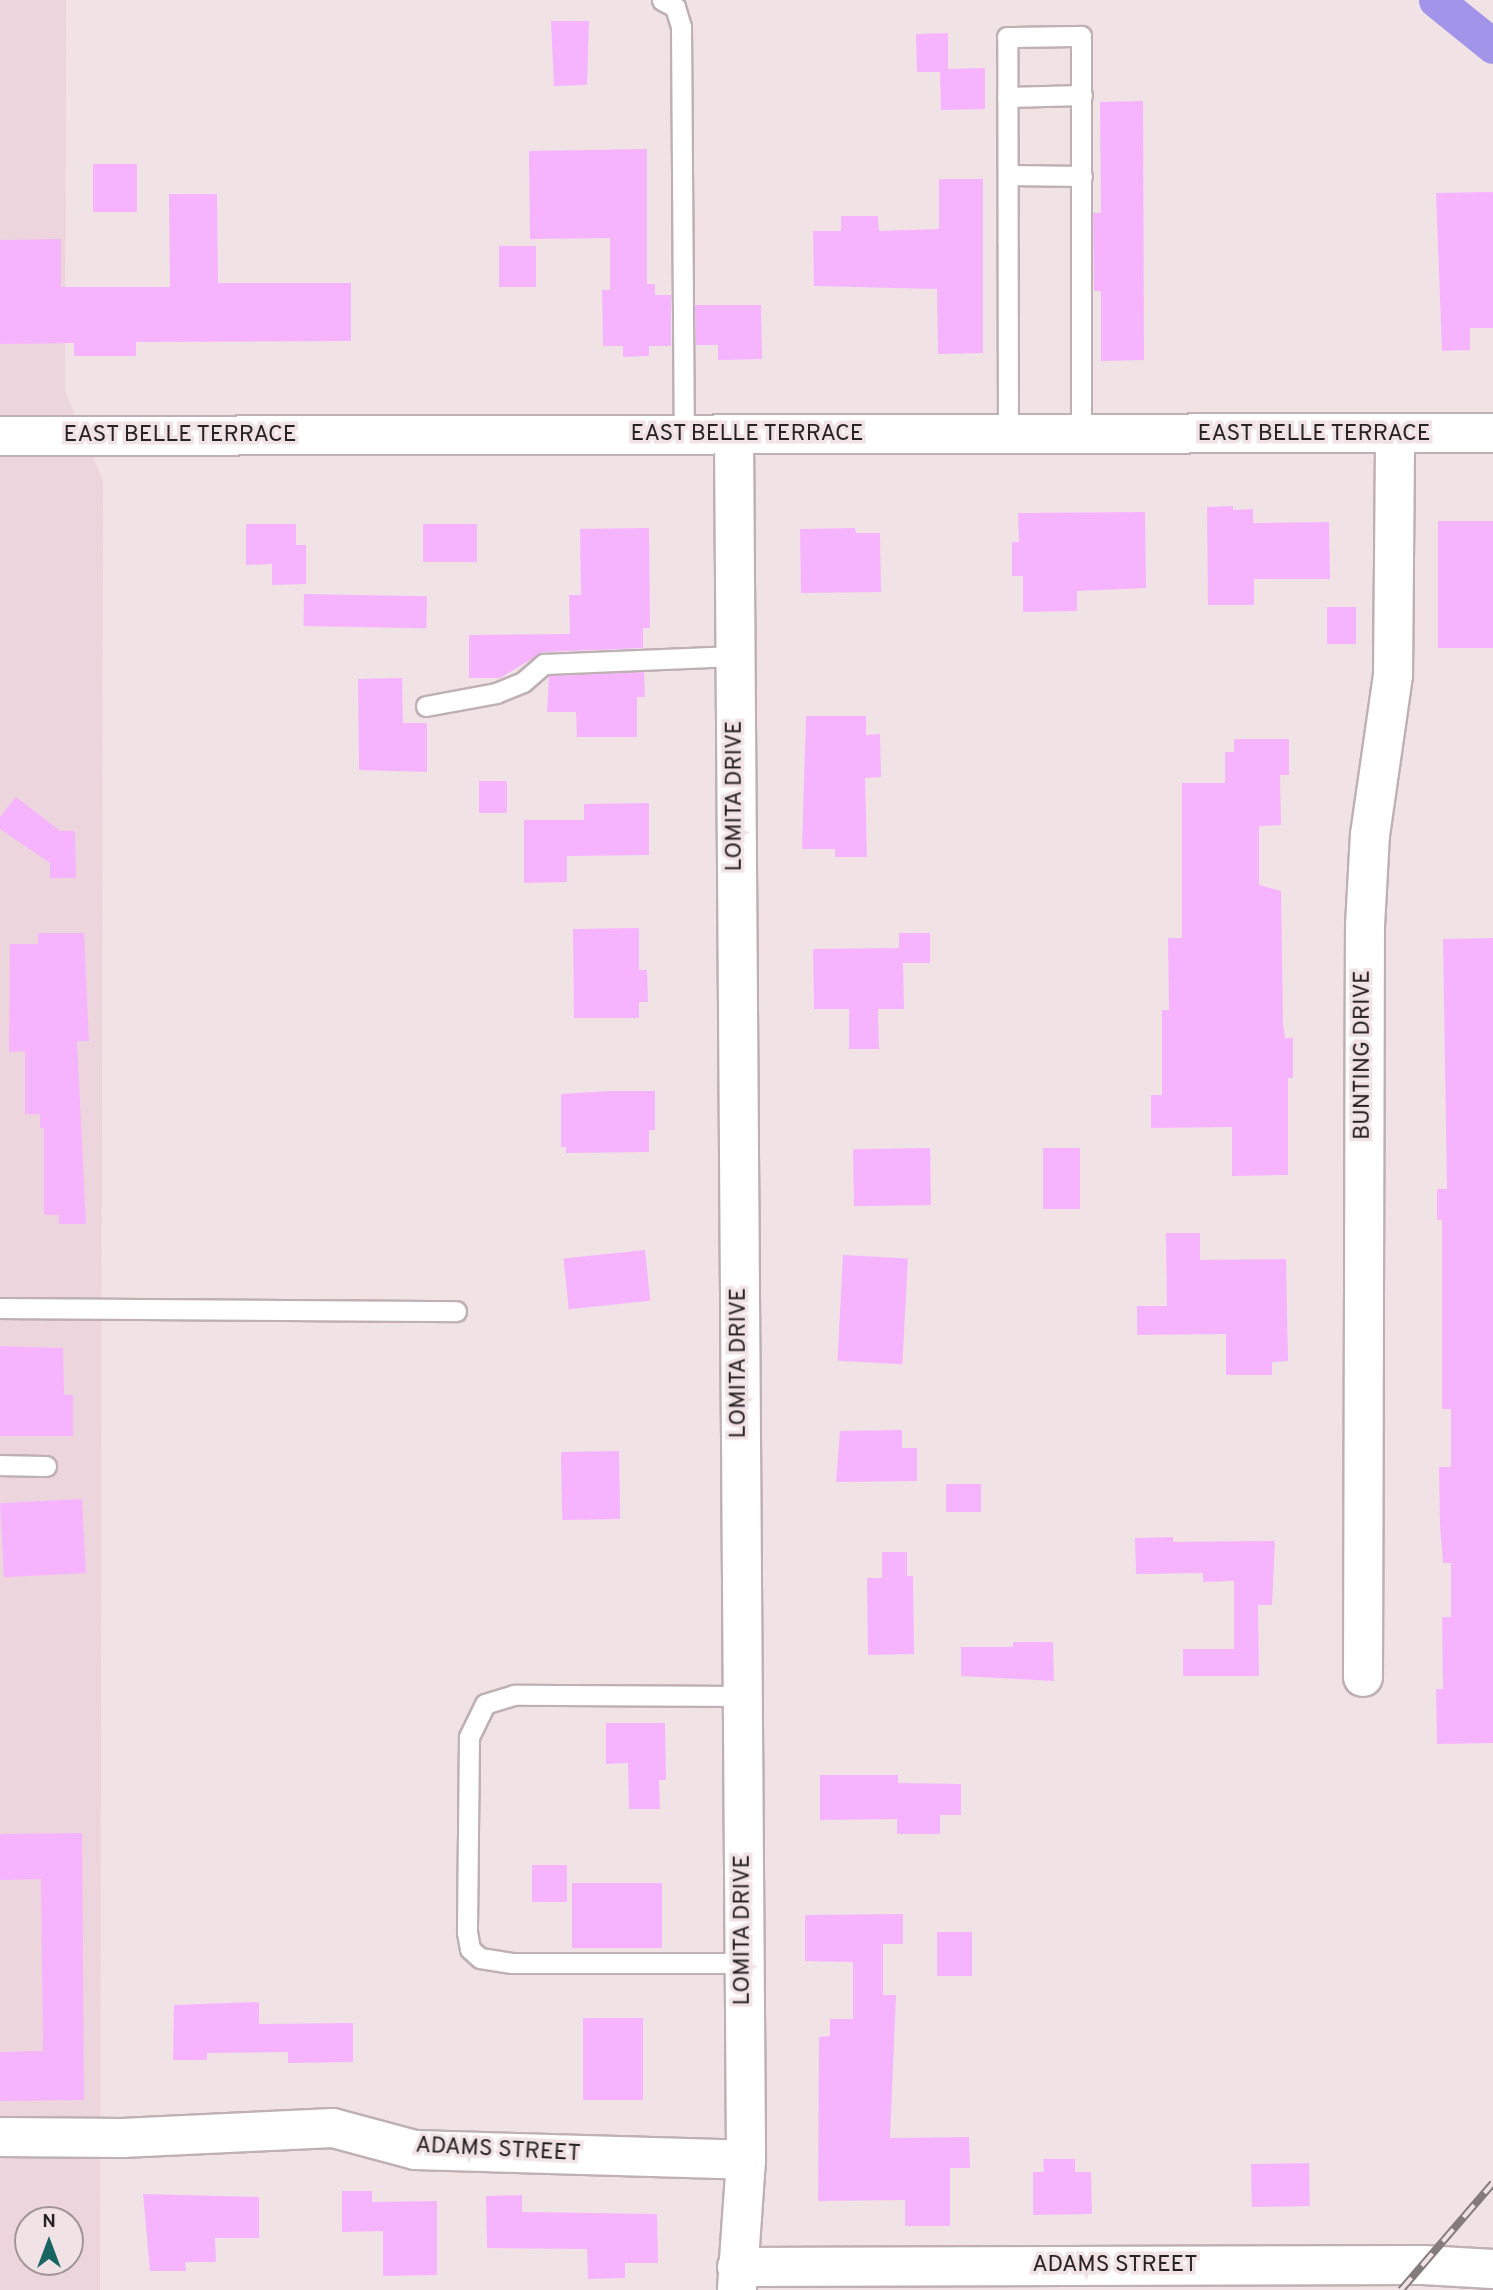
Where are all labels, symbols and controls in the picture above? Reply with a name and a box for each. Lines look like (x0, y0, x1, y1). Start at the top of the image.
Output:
street label: EAST BELLE TERRACE (630, 421, 864, 449)
street label: EAST BELLE TERRACE (1197, 421, 1431, 449)
street label: EAST BELLE TERRACE (63, 422, 297, 450)
street label: LOMITA DRIVE (722, 720, 750, 872)
street label: BUNTING DRIVE (1350, 970, 1378, 1140)
street label: LOMITA DRIVE (726, 1287, 754, 1439)
street label: LOMITA DRIVE (730, 1854, 758, 2006)
street label: ADAMS STREET (415, 2133, 581, 2169)
north arrow (14, 2206, 84, 2276)
text: N (42, 2210, 56, 2234)
street label: ADAMS STREET (1032, 2252, 1198, 2280)

